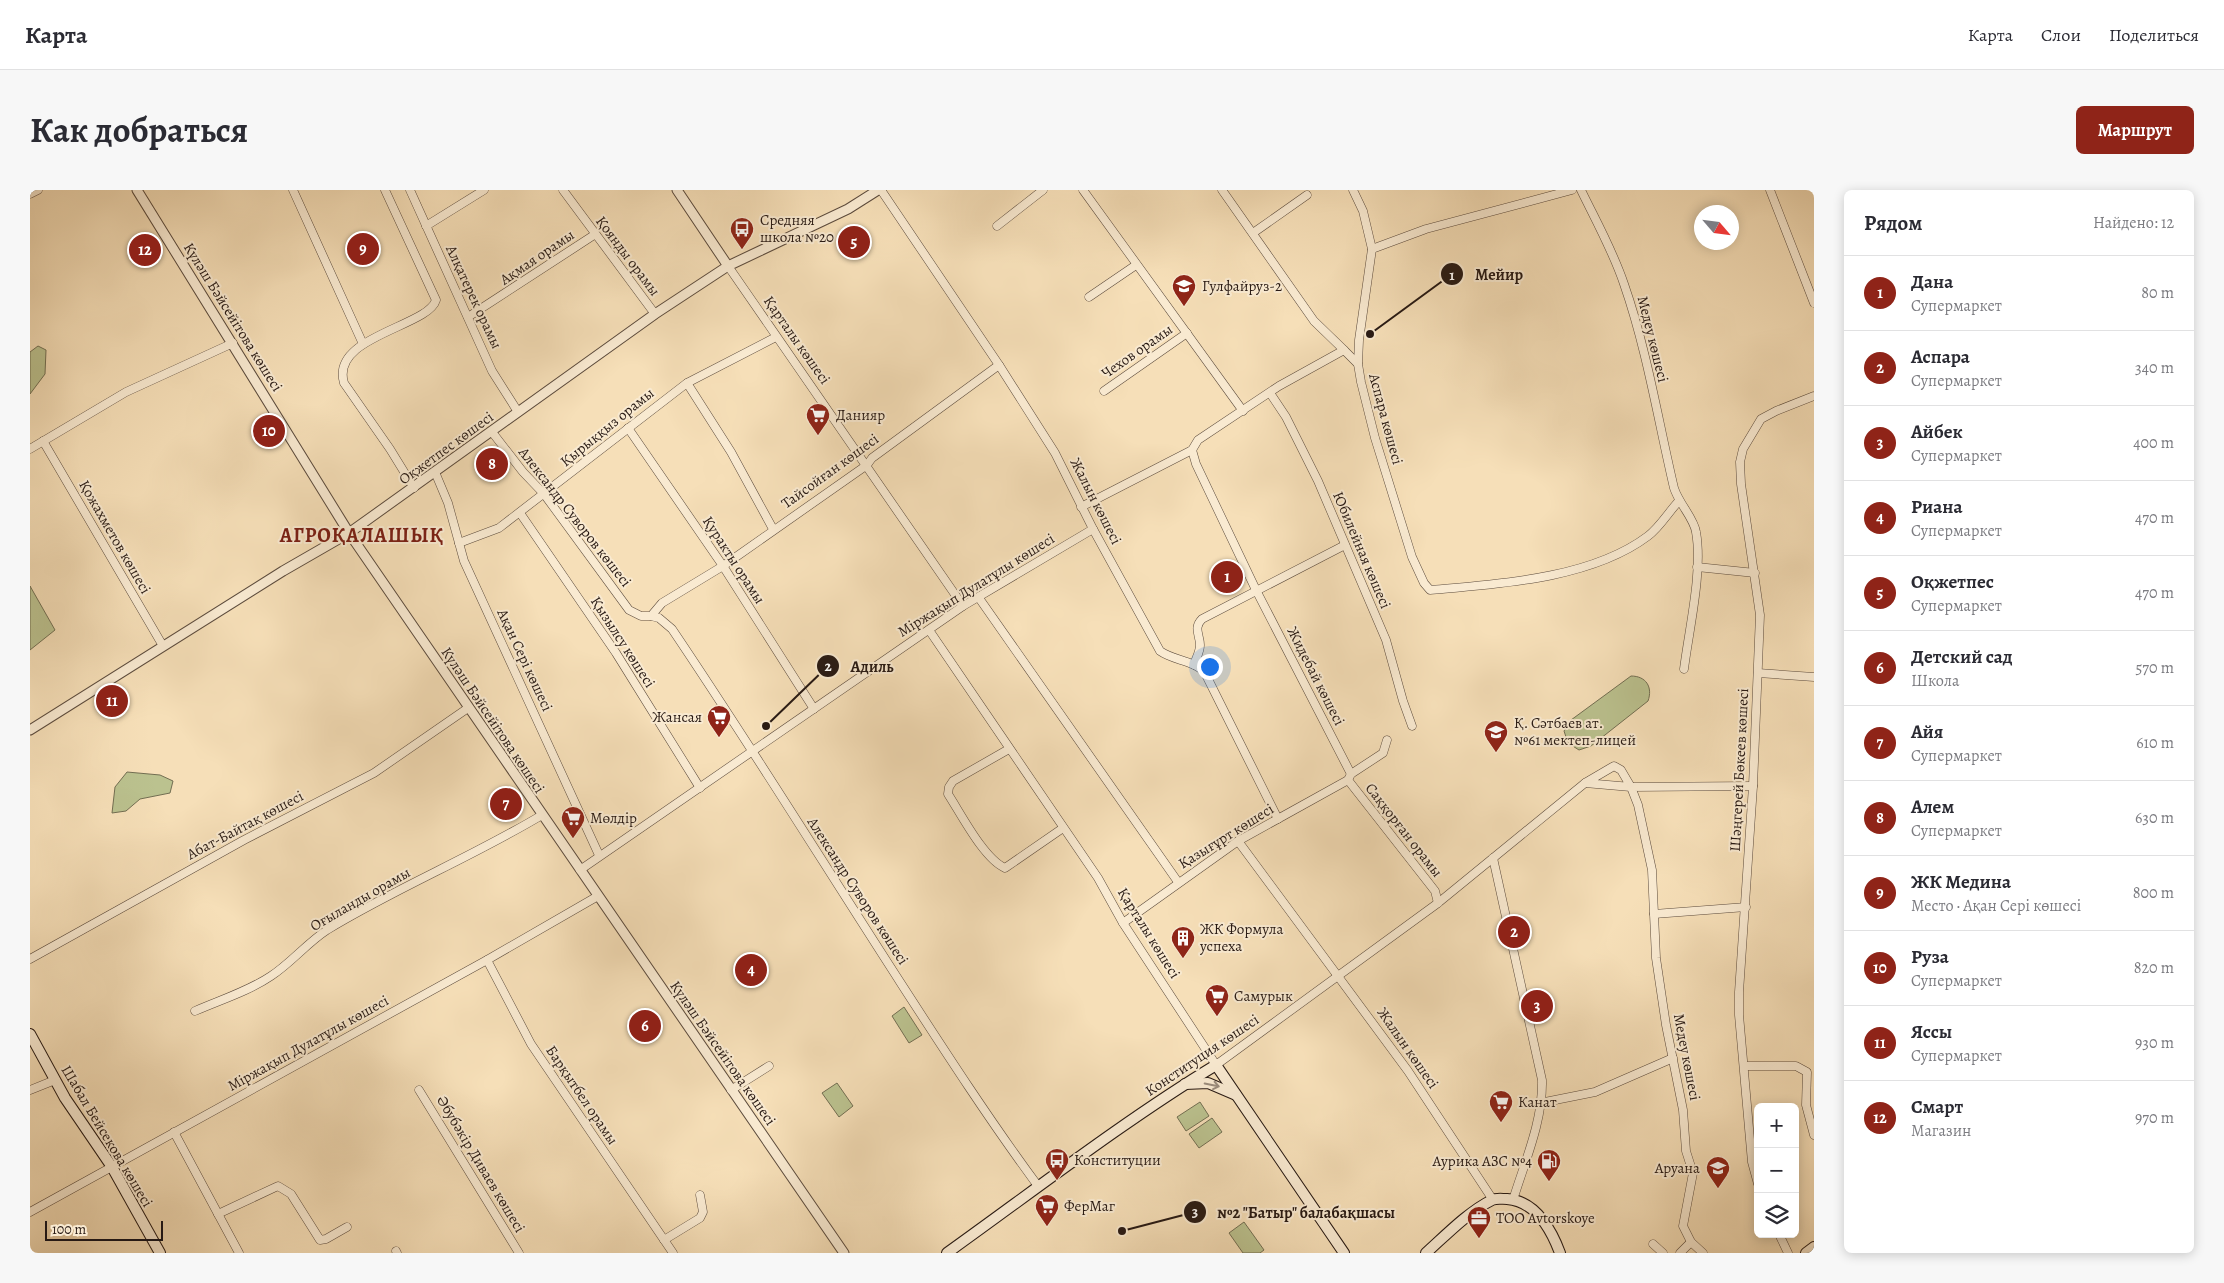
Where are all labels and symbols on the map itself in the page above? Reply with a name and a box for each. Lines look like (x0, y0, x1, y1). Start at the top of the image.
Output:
north arrow (1694, 205, 1739, 250)
place label: Средняя школа №20 (760, 210, 834, 247)
street label: Қоянды орамы (591, 212, 665, 300)
bus stop icon: Средняя школа №20 (729, 216, 755, 250)
pin: 5 (838, 223, 870, 261)
street label: Ақмая орамы (495, 225, 578, 290)
pin: 9 (347, 230, 379, 268)
pin: 12 (129, 231, 161, 269)
street label: Күләш Бәйсейітова көшесі (179, 239, 287, 395)
street label: Алқатерек орамы (441, 241, 507, 352)
callout: Мейир (1440, 259, 1533, 290)
text: Мейир (1475, 264, 1524, 286)
text: 1 (1449, 265, 1455, 285)
school or university icon: Гулфайруз-2 (1171, 273, 1197, 307)
place label: Гулфайруз-2 (1202, 276, 1282, 296)
street label: Қарталы көшесі (759, 292, 835, 388)
street label: Медеу көшесі (1633, 294, 1673, 384)
street label: Чехов орамы (1098, 319, 1176, 383)
street label: Аспара көшесі (1364, 370, 1408, 467)
street label: Қырыққыз орамы (556, 383, 658, 471)
supermarket icon: Данияр (805, 402, 831, 436)
place label: Данияр (836, 405, 885, 425)
street label: Оқжетпес көшесі (395, 407, 497, 489)
pin: 10 (253, 412, 285, 450)
street label: Тайсойған көшесі (777, 429, 883, 513)
street label: Александр Суворов көшесі (514, 442, 636, 591)
pin: 8 (476, 445, 508, 483)
street label: Жалын көшесі (1066, 454, 1126, 548)
street label: Қожахметов көшесі (74, 477, 156, 597)
street label: Юбилейная көшесі (1328, 488, 1396, 612)
street label: Қуракты орамы (698, 512, 770, 608)
district label: АГРОҚАЛАШЫҚ (279, 522, 444, 549)
street label: Міржақып Дулатұлы көшесі (894, 528, 1058, 642)
pin: 1 (1211, 558, 1243, 596)
street label: Қызылсу көшесі (586, 593, 660, 691)
street label: Ақан Сері көшесі (492, 605, 557, 714)
street label: Жидебай көшесі (1283, 623, 1349, 729)
street label: Күләш Бәйсейітова көшесі (437, 643, 549, 797)
callout: Адиль (816, 651, 904, 682)
your location (1197, 654, 1223, 680)
text: 2 (824, 656, 832, 676)
text: Адиль (849, 656, 894, 678)
pin: 11 (96, 682, 128, 720)
street label: Шәңгерей Бөкеев көшесі (1725, 688, 1753, 852)
supermarket icon: Жансая (706, 704, 732, 738)
place label: Жансая (652, 707, 702, 727)
place label: Қ. Сәтбаев ат. №61 мектеп-лицей (1514, 713, 1636, 750)
school or university icon: Қ. Сәтбаев ат. №61 мектеп-лицей (1483, 719, 1509, 753)
street label: Саққорған орамы (1361, 779, 1447, 881)
pin: 7 (490, 785, 522, 823)
street label: Абат-Байтақ көшесі (182, 786, 307, 865)
street label: Қазығұрт көшесі (1175, 799, 1277, 873)
supermarket icon: Мөлдiр (560, 805, 586, 839)
place label: Мөлдiр (590, 808, 637, 828)
street label: Александр Суворов көшесі (802, 813, 913, 969)
street label: Оғыланды орамы (306, 862, 414, 936)
street label: Қарталы көшесі (1113, 884, 1185, 982)
pin: 2 (1498, 913, 1530, 951)
place label: ЖК Формула успеха (1199, 919, 1284, 956)
building icon: ЖК Формула успеха (1170, 925, 1196, 959)
pin: 4 (735, 951, 767, 989)
street label: Күләш Бәйсейітова көшесі (665, 977, 781, 1129)
supermarket icon: Самурык (1204, 983, 1230, 1017)
place label: Самурык (1234, 986, 1293, 1006)
pin: 3 (1521, 987, 1553, 1025)
street label: Міржақып Дулатұлы көшесі (224, 990, 392, 1096)
street label: Жалын көшесі (1373, 1004, 1443, 1092)
pin: 6 (629, 1007, 661, 1045)
street label: Конституция көшесі (1141, 1009, 1263, 1101)
street label: Медеу көшесі (1669, 1012, 1705, 1102)
street label: Барқытбел орамы (541, 1041, 623, 1149)
street label: Шабал Бейсекова көшесі (57, 1061, 157, 1211)
one-way arrow (1204, 1081, 1220, 1091)
supermarket icon: Канат (1488, 1089, 1514, 1123)
street label: Әбубәкір Диваев көшесі (432, 1092, 530, 1236)
place label: Канат (1518, 1092, 1557, 1112)
bus stop icon: Конституции (1044, 1147, 1070, 1181)
fuel station icon: Аурика АЗС №4 (1536, 1148, 1562, 1182)
place label: Конституции (1074, 1150, 1161, 1170)
place label: Аурика АЗС №4 (1432, 1151, 1532, 1171)
school or university icon: Аруана (1705, 1155, 1731, 1189)
place label: Аруана (1654, 1158, 1700, 1178)
supermarket icon: ФерМаг (1034, 1193, 1060, 1227)
place label: ФерМаг (1064, 1196, 1116, 1216)
callout: №2 "Батыр" балабақшасы (1182, 1196, 1406, 1227)
text: 3 (1192, 1202, 1198, 1222)
text: №2 "Батыр" балабақшасы (1217, 1202, 1395, 1224)
office icon: ТОО Avtorskoye (1466, 1205, 1492, 1239)
place label: ТОО Avtorskoye (1496, 1208, 1595, 1228)
scale bar (45, 1218, 162, 1241)

